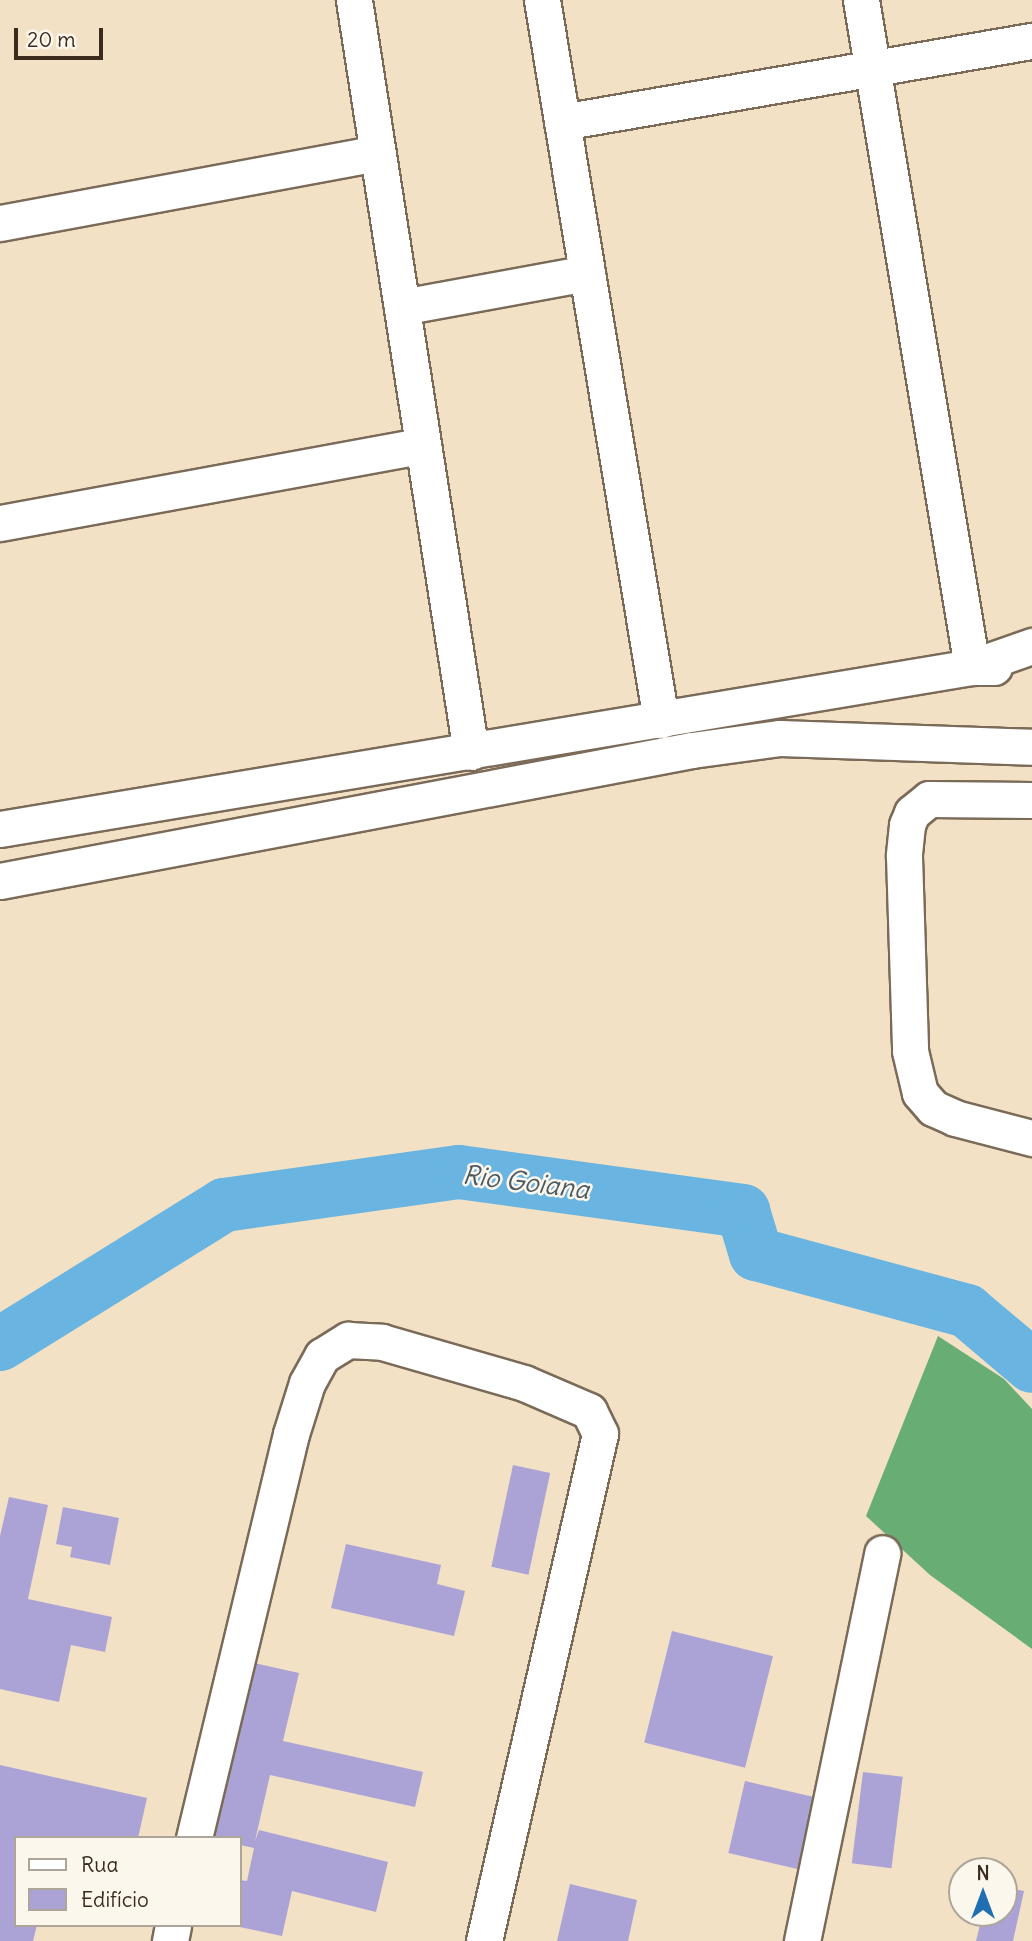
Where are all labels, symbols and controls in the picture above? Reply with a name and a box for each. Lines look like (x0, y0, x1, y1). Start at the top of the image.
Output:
scale bar (18, 14, 107, 58)
text: 20 m (27, 26, 76, 53)
water label: Rio Goiana (461, 1159, 591, 1205)
legend (14, 1836, 242, 1927)
text: Rua (81, 1851, 118, 1878)
north arrow (948, 1857, 1018, 1927)
text: N (976, 1861, 990, 1885)
text: Edifício (81, 1886, 149, 1913)

